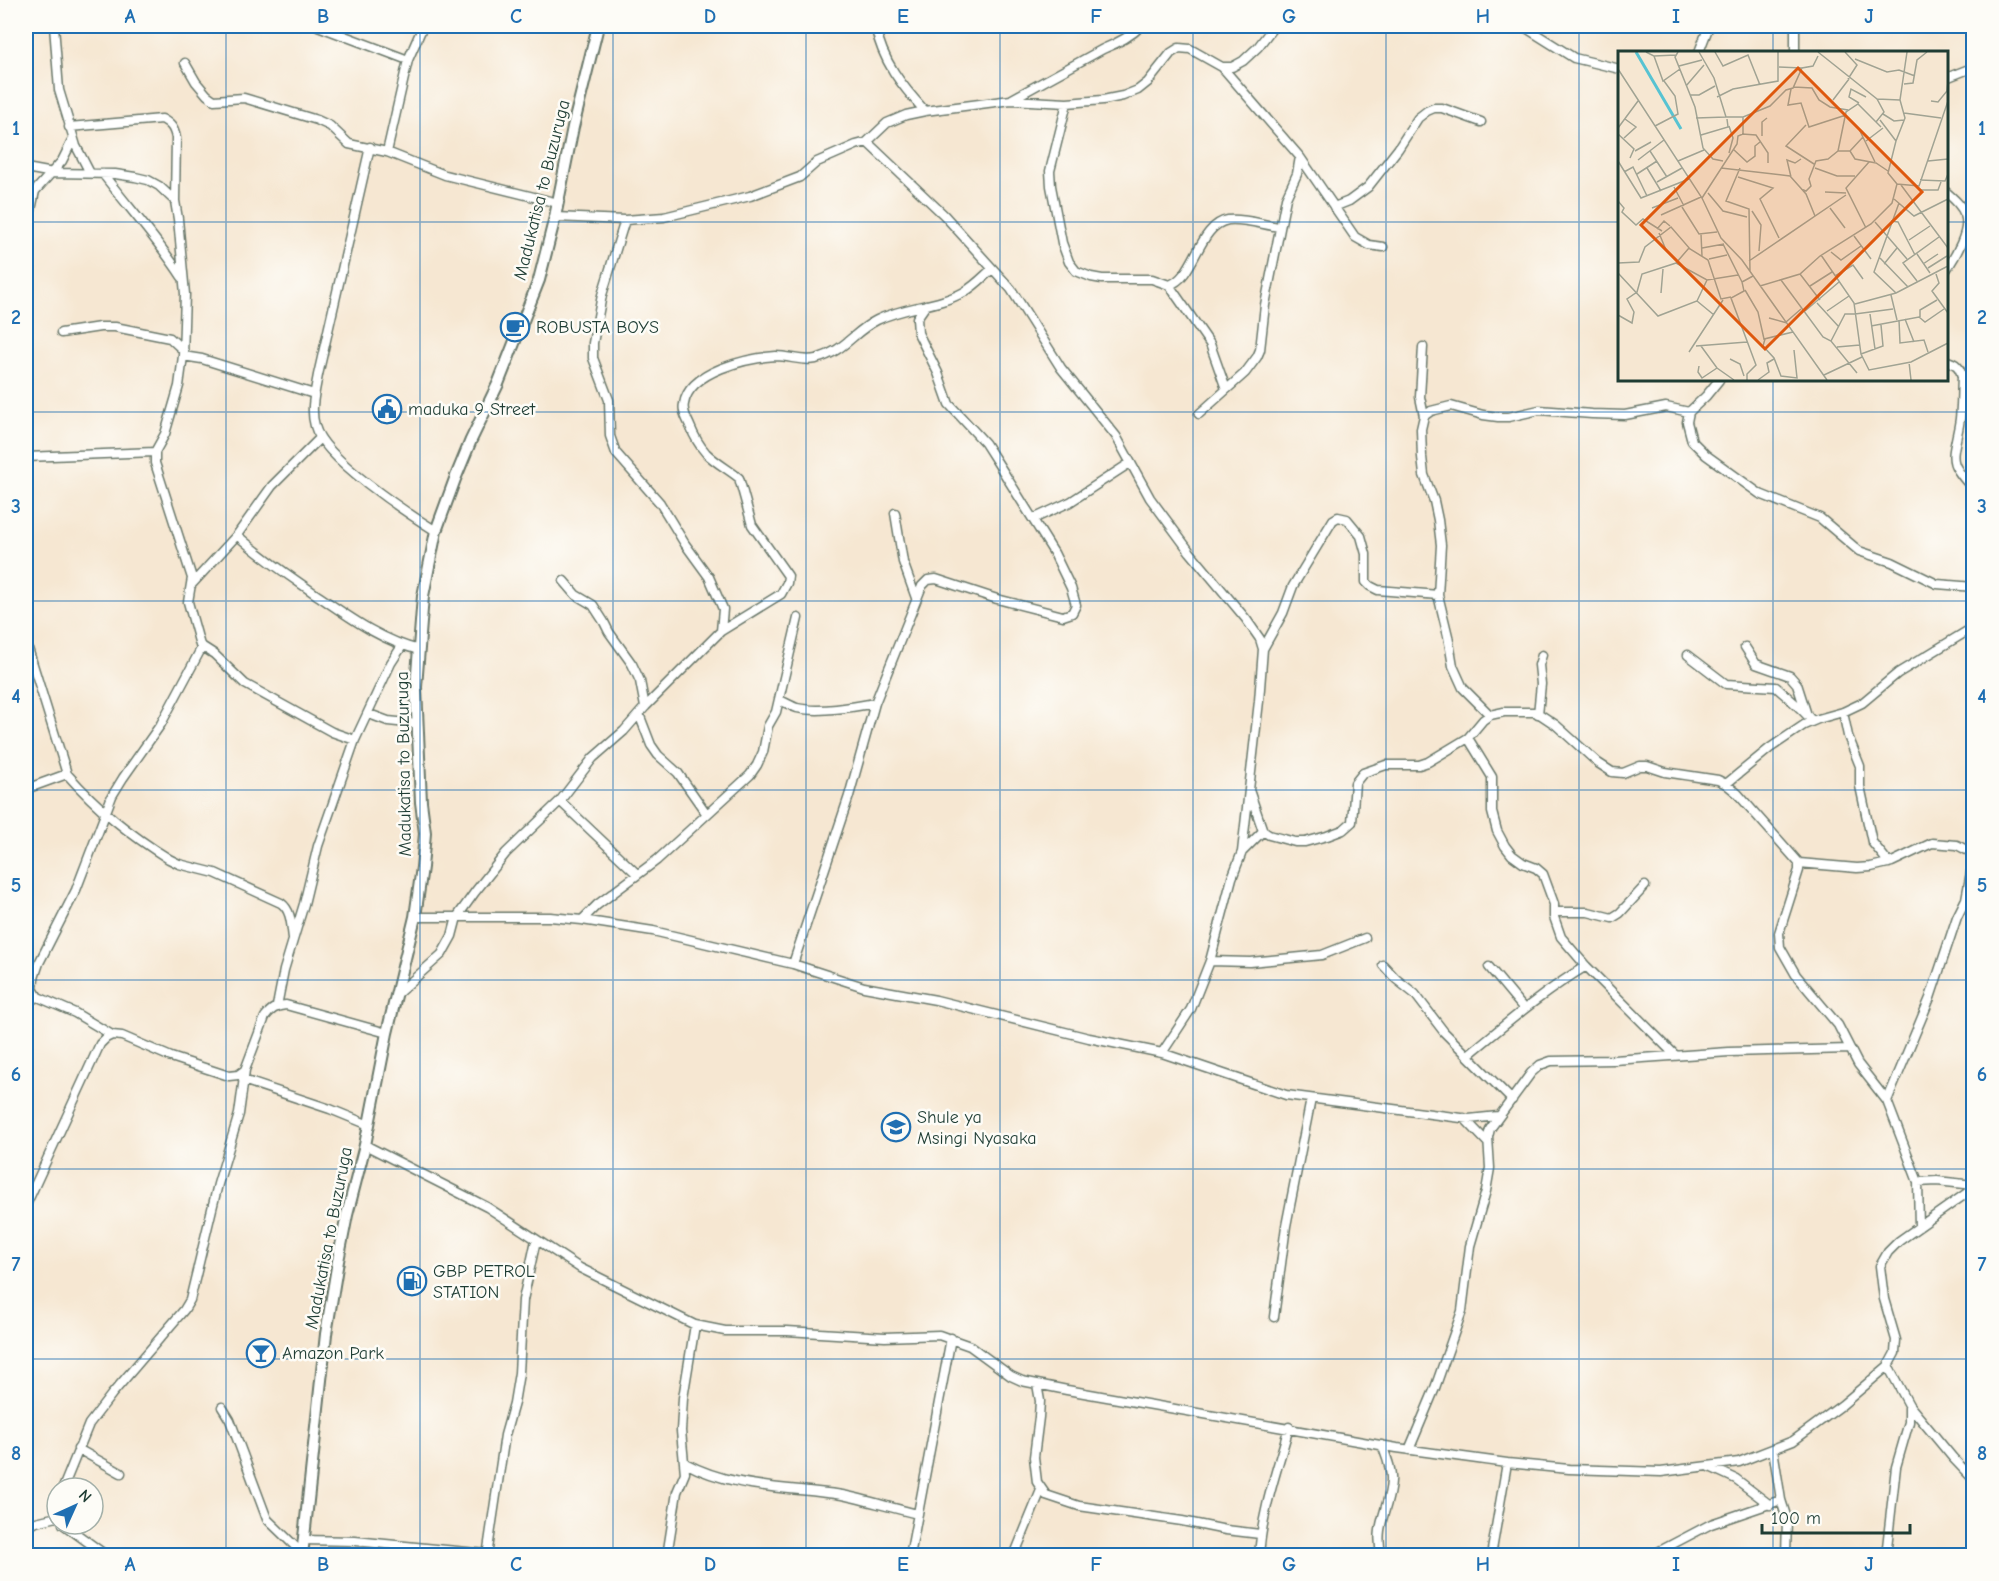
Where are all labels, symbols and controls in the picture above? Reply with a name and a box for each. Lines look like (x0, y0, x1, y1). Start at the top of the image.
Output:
text: A (124, 5, 136, 28)
text: B (317, 5, 329, 28)
text: C (510, 5, 522, 28)
text: D (704, 5, 716, 28)
text: E (897, 5, 909, 28)
text: F (1090, 5, 1102, 28)
text: G (1282, 5, 1296, 28)
text: H (1476, 5, 1490, 28)
text: I (1672, 5, 1680, 28)
text: J (1864, 5, 1874, 28)
inset map (1618, 51, 1948, 381)
street label: Madukatisa to Buzuruga (509, 98, 575, 282)
text: 1 (12, 117, 20, 140)
text: 1 (1978, 117, 1986, 140)
text: 2 (11, 306, 21, 329)
text: 2 (1977, 306, 1987, 329)
cafe icon: ROBUSTA BOYS (499, 311, 531, 343)
place label: ROBUSTA BOYS (536, 317, 659, 338)
public building icon: maduka 9 Street (371, 393, 403, 425)
place label: maduka 9 Street (408, 399, 536, 420)
text: 3 (11, 495, 21, 518)
text: 3 (1977, 495, 1987, 518)
street label: Madukatisa to Buzuruga (392, 671, 416, 857)
text: 4 (11, 685, 21, 708)
text: 4 (1977, 685, 1987, 708)
text: 5 (11, 874, 21, 897)
text: 5 (1977, 874, 1987, 897)
text: 6 (11, 1063, 21, 1086)
text: 6 (1977, 1063, 1987, 1086)
place label: Shule ya Msingi Nyasaka (917, 1107, 1037, 1149)
school or university icon: Shule ya Msingi Nyasaka (880, 1111, 912, 1143)
street label: Madukatisa to Buzuruga (301, 1145, 357, 1331)
text: 7 (12, 1253, 21, 1276)
text: 7 (1978, 1253, 1987, 1276)
place label: GBP PETROL STATION (433, 1261, 535, 1303)
fuel station icon: GBP PETROL STATION (396, 1265, 428, 1297)
bar icon: Amazon Park (245, 1337, 277, 1369)
place label: Amazon Park (282, 1343, 384, 1364)
text: 8 (11, 1442, 21, 1465)
text: 8 (1977, 1442, 1987, 1465)
north arrow (45, 1476, 105, 1536)
text: N (75, 1486, 95, 1506)
scale bar (1762, 1497, 1910, 1535)
text: 100 m (1771, 1508, 1821, 1529)
text: A (124, 1553, 136, 1576)
text: B (317, 1553, 329, 1576)
text: C (510, 1553, 522, 1576)
text: D (704, 1553, 716, 1576)
text: E (897, 1553, 909, 1576)
text: F (1090, 1553, 1102, 1576)
text: G (1282, 1553, 1296, 1576)
text: H (1476, 1553, 1490, 1576)
text: I (1672, 1553, 1680, 1576)
text: J (1864, 1553, 1874, 1576)

